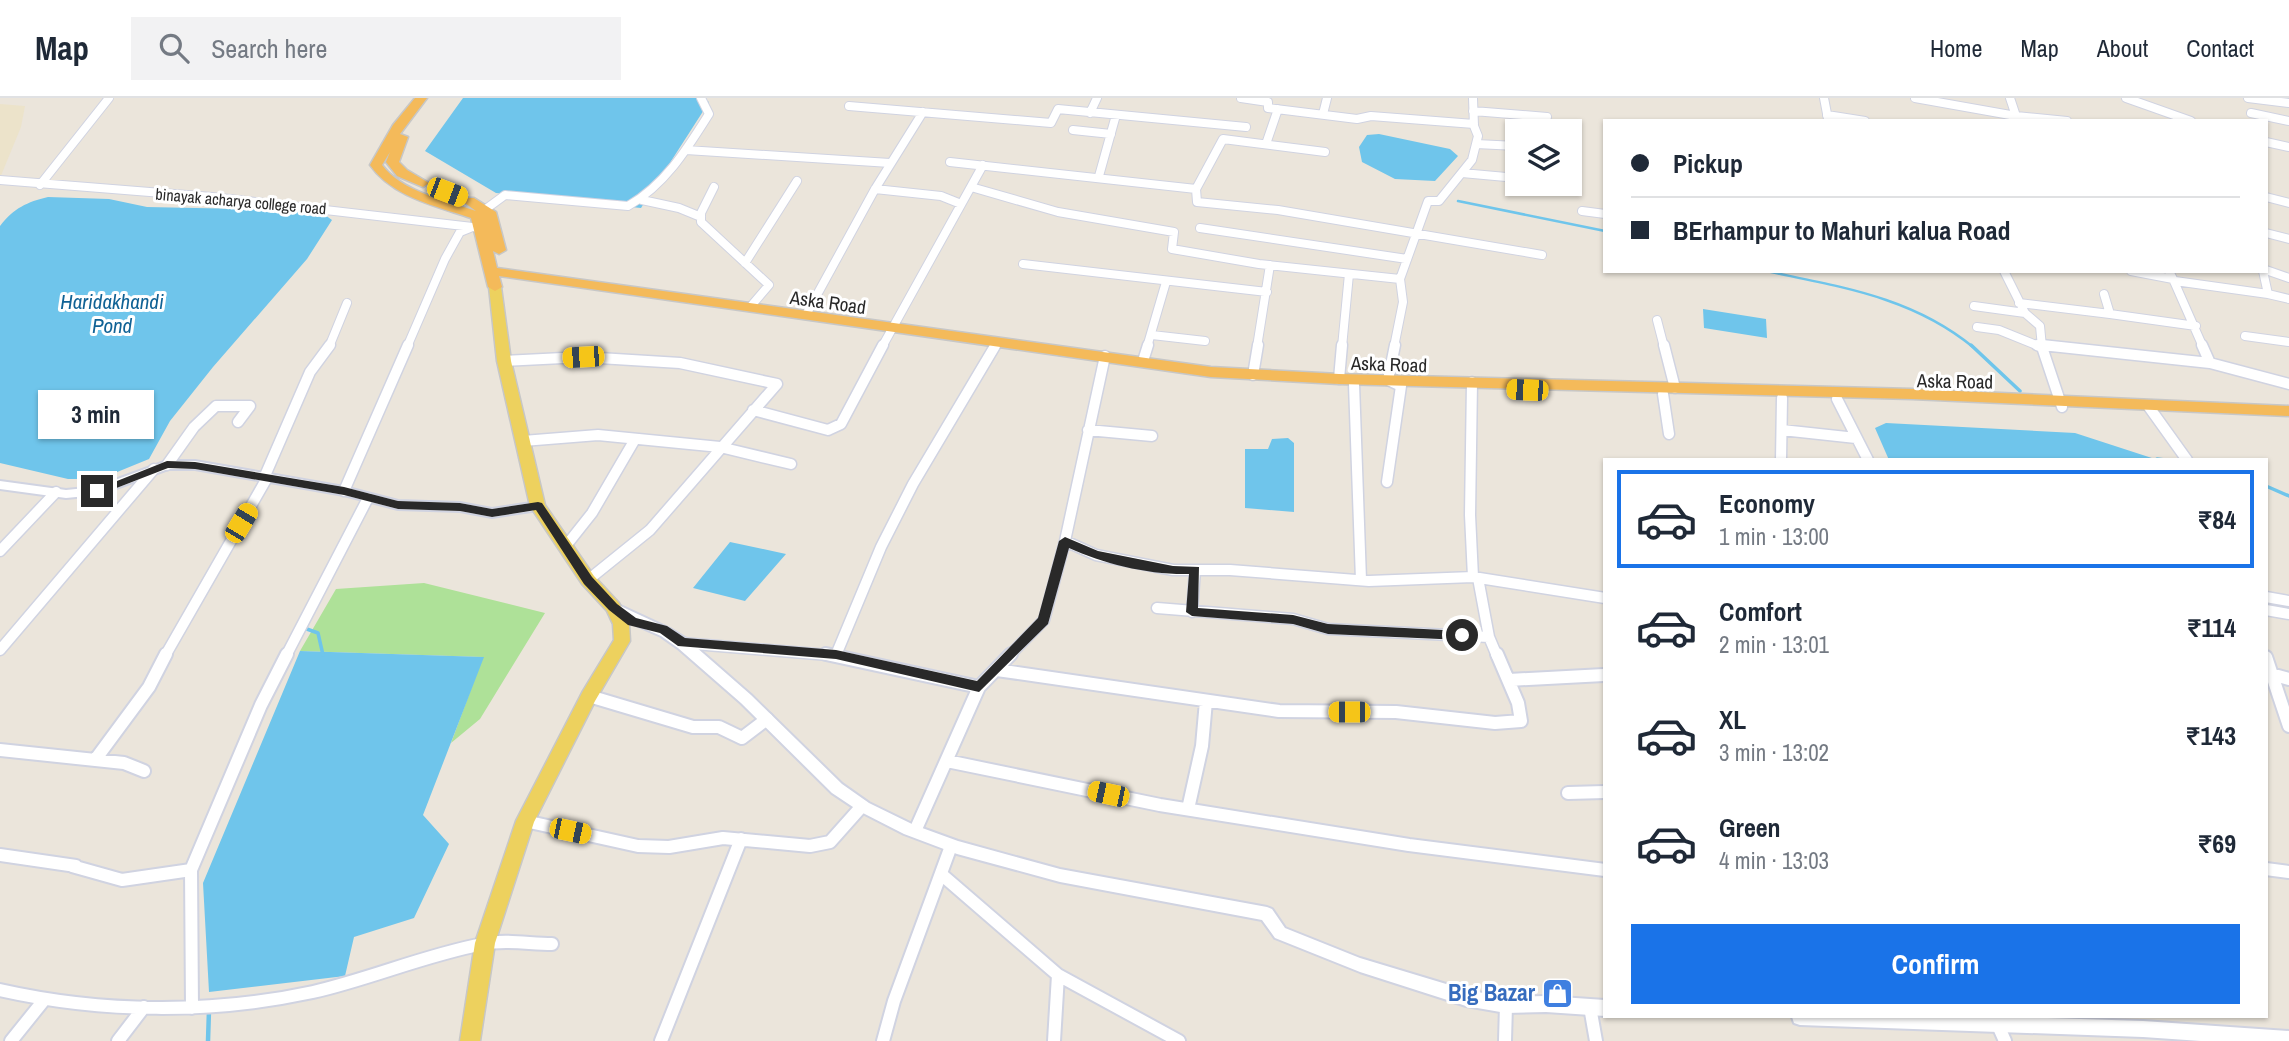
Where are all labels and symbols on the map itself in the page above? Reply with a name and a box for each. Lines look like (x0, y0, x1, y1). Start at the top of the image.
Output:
car (424, 175, 471, 209)
street label: binayak acharya college road (155, 183, 327, 219)
street label: Aska Road (787, 284, 868, 320)
water label: Haridakhandi Pond (60, 287, 164, 340)
car (562, 345, 605, 369)
street label: Aska Road (1349, 350, 1428, 378)
street label: Aska Road (1916, 367, 1993, 395)
car (1506, 379, 1549, 401)
callout: 3 min (39, 390, 155, 438)
route end (81, 475, 113, 507)
car (222, 500, 261, 546)
route start (1446, 619, 1478, 651)
car (1329, 702, 1371, 723)
car (1086, 779, 1131, 809)
car (548, 816, 593, 846)
shop icon: Big Bazar (1541, 976, 1575, 1010)
place label: Big Bazar (1448, 977, 1536, 1008)

